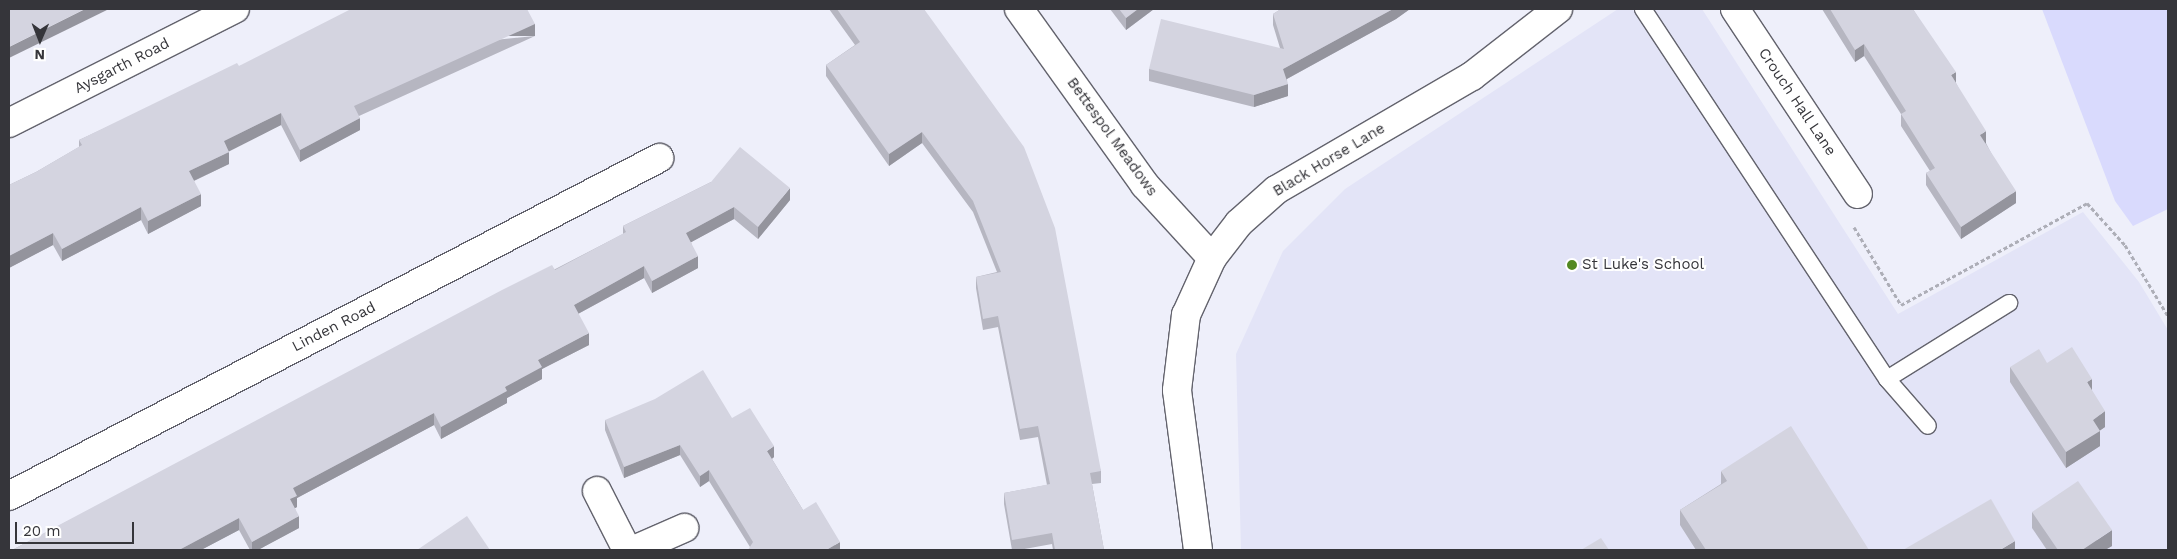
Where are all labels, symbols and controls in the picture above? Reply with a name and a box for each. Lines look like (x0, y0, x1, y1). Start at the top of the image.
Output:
north arrow (15, 15, 65, 65)
street label: Aysgarth Road (72, 34, 172, 98)
street label: Crouch Hall Lane (1754, 45, 1840, 159)
text: N (34, 47, 45, 63)
street label: Bettespol Meadows (1063, 74, 1161, 200)
street label: Black Horse Lane (1270, 119, 1388, 201)
place label: St Luke's School (1582, 256, 1704, 274)
marker: St Luke's School (1566, 259, 1578, 271)
street label: Linden Road (289, 298, 379, 356)
scale bar (18, 512, 136, 544)
text: 20 m (23, 522, 61, 540)

